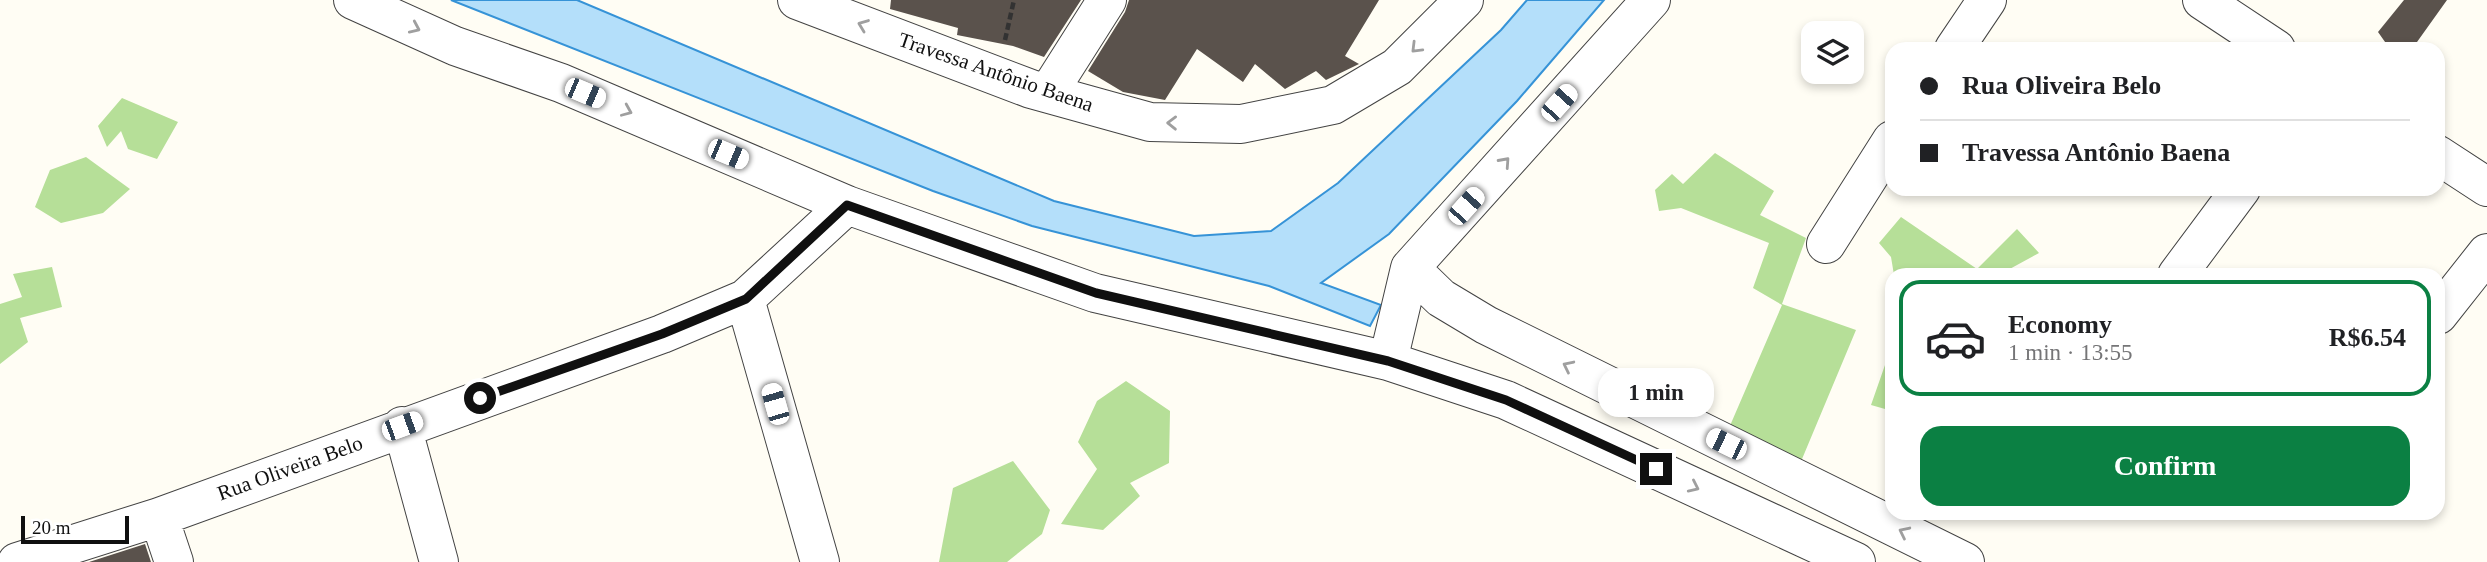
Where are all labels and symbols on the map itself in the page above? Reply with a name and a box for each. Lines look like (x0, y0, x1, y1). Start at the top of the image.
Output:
one-way arrow (858, 19, 870, 33)
one-way arrow (408, 20, 421, 34)
street label: Travessa Antônio Baena (895, 27, 1097, 117)
one-way arrow (1411, 40, 1424, 53)
car (562, 75, 609, 111)
car (1538, 80, 1581, 126)
one-way arrow (620, 103, 632, 117)
one-way arrow (1167, 115, 1178, 130)
car (705, 136, 752, 172)
one-way arrow (1497, 158, 1509, 171)
car (1445, 183, 1488, 229)
one-way arrow (1563, 360, 1575, 374)
callout: 1 min (1598, 368, 1714, 416)
car (760, 381, 791, 427)
route start (464, 382, 496, 414)
car (379, 409, 426, 443)
car (1703, 425, 1750, 463)
street label: Rua Oliveira Belo (214, 431, 366, 505)
route end (1640, 453, 1672, 485)
one-way arrow (1686, 479, 1699, 493)
scale bar (21, 513, 130, 545)
one-way arrow (1899, 526, 1911, 540)

